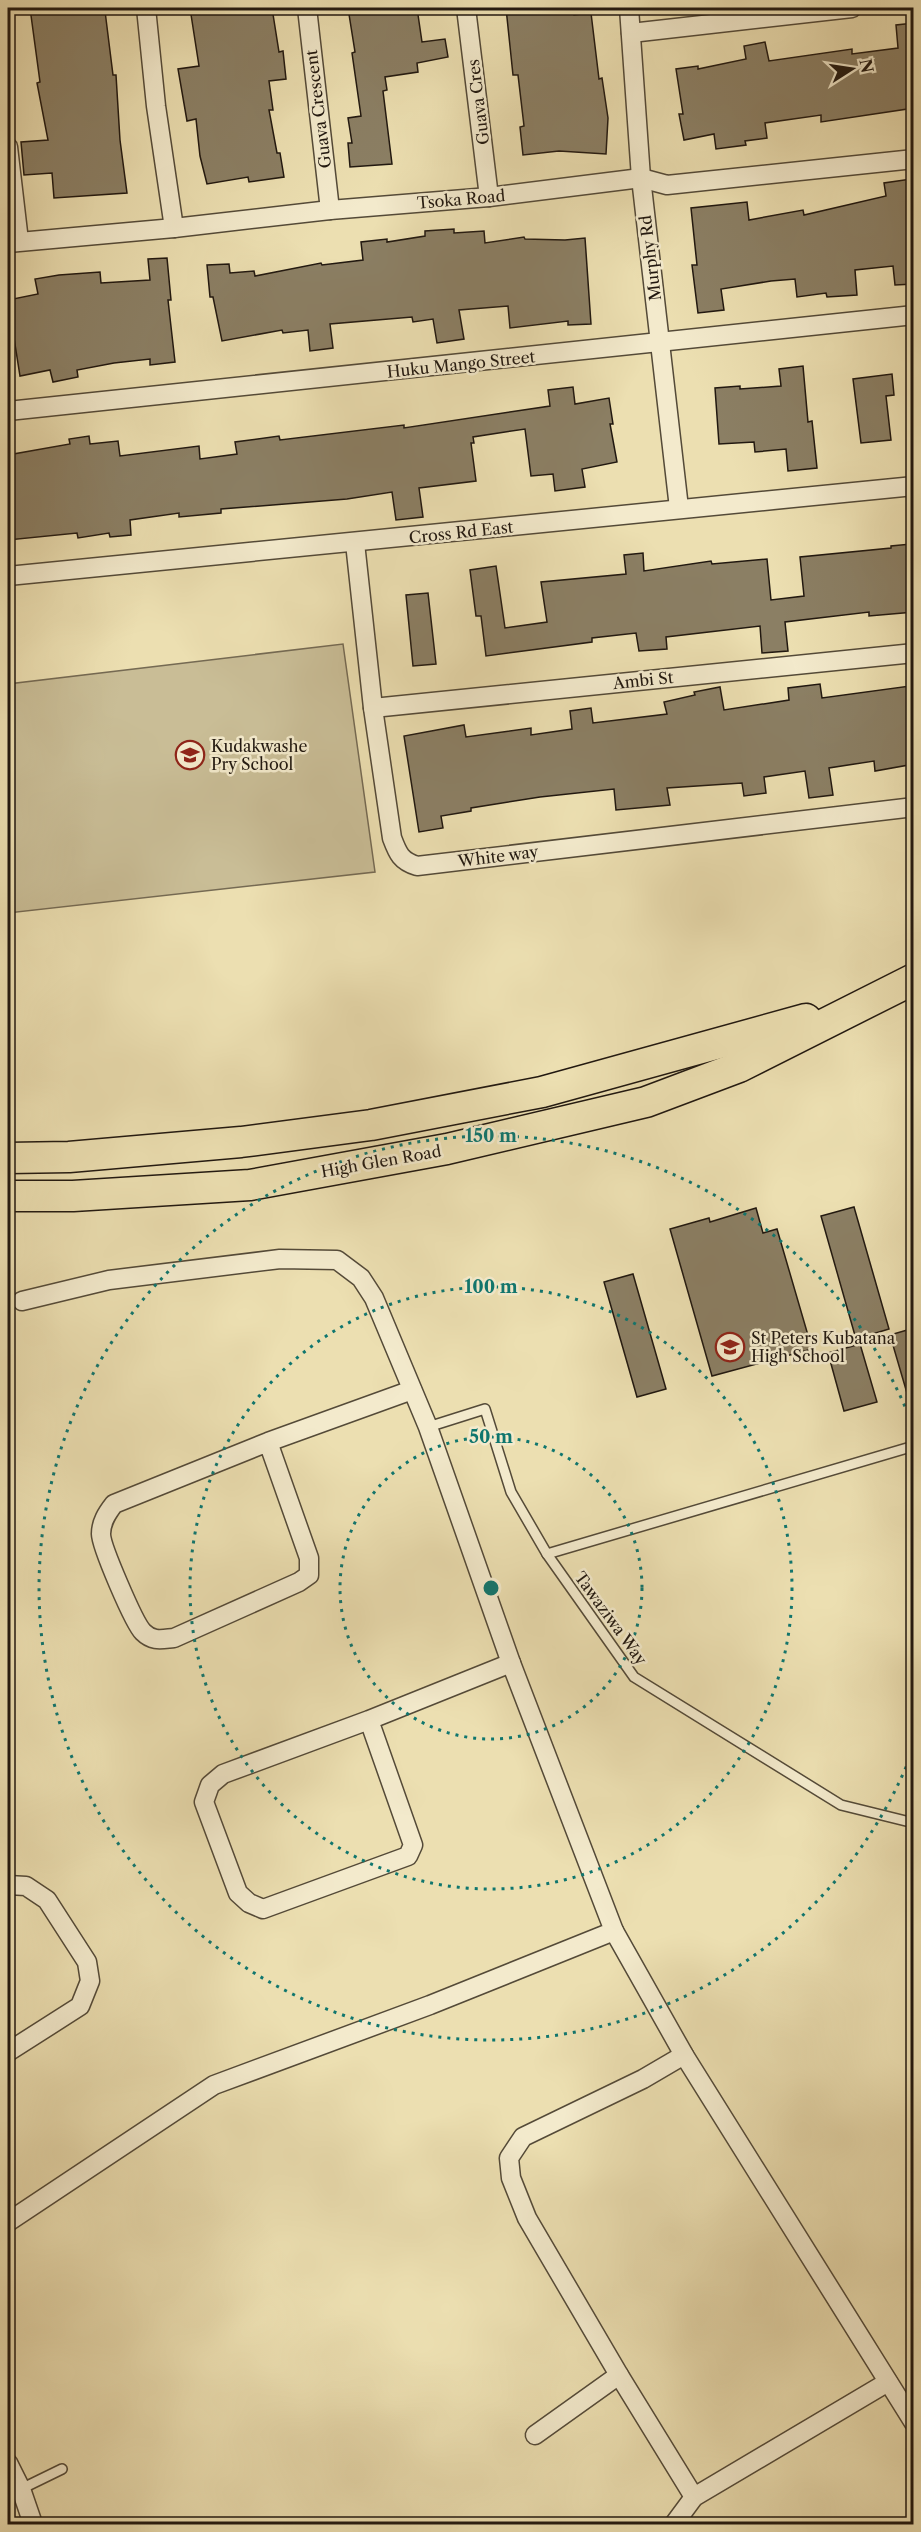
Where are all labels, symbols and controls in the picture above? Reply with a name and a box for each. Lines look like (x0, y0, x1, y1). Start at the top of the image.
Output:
north arrow (822, 39, 882, 99)
street label: Guava Crescent (301, 48, 335, 169)
text: N (855, 57, 878, 75)
street label: Guava Cres (463, 58, 493, 146)
street label: Tsoka Road (416, 185, 506, 213)
street label: Murphy Rd (635, 214, 665, 302)
street label: Huku Mango Street (386, 346, 536, 382)
street label: Cross Rd East (408, 517, 514, 547)
street label: Ambi St (611, 667, 675, 693)
place label: Kudakwashe Pry School (211, 736, 308, 774)
school or university icon: Kudakwashe Pry School (174, 739, 206, 771)
street label: White way (456, 841, 540, 871)
text: 150 m (465, 1125, 517, 1147)
street label: High Glen Road (319, 1141, 443, 1181)
text: 100 m (464, 1276, 518, 1298)
place label: St Peters Kubatana High School (751, 1328, 896, 1366)
school or university icon: St Peters Kubatana High School (714, 1331, 746, 1363)
text: 50 m (469, 1426, 513, 1448)
street label: Tawaziwa Way (570, 1567, 652, 1669)
centre of rings (481, 1578, 501, 1598)

